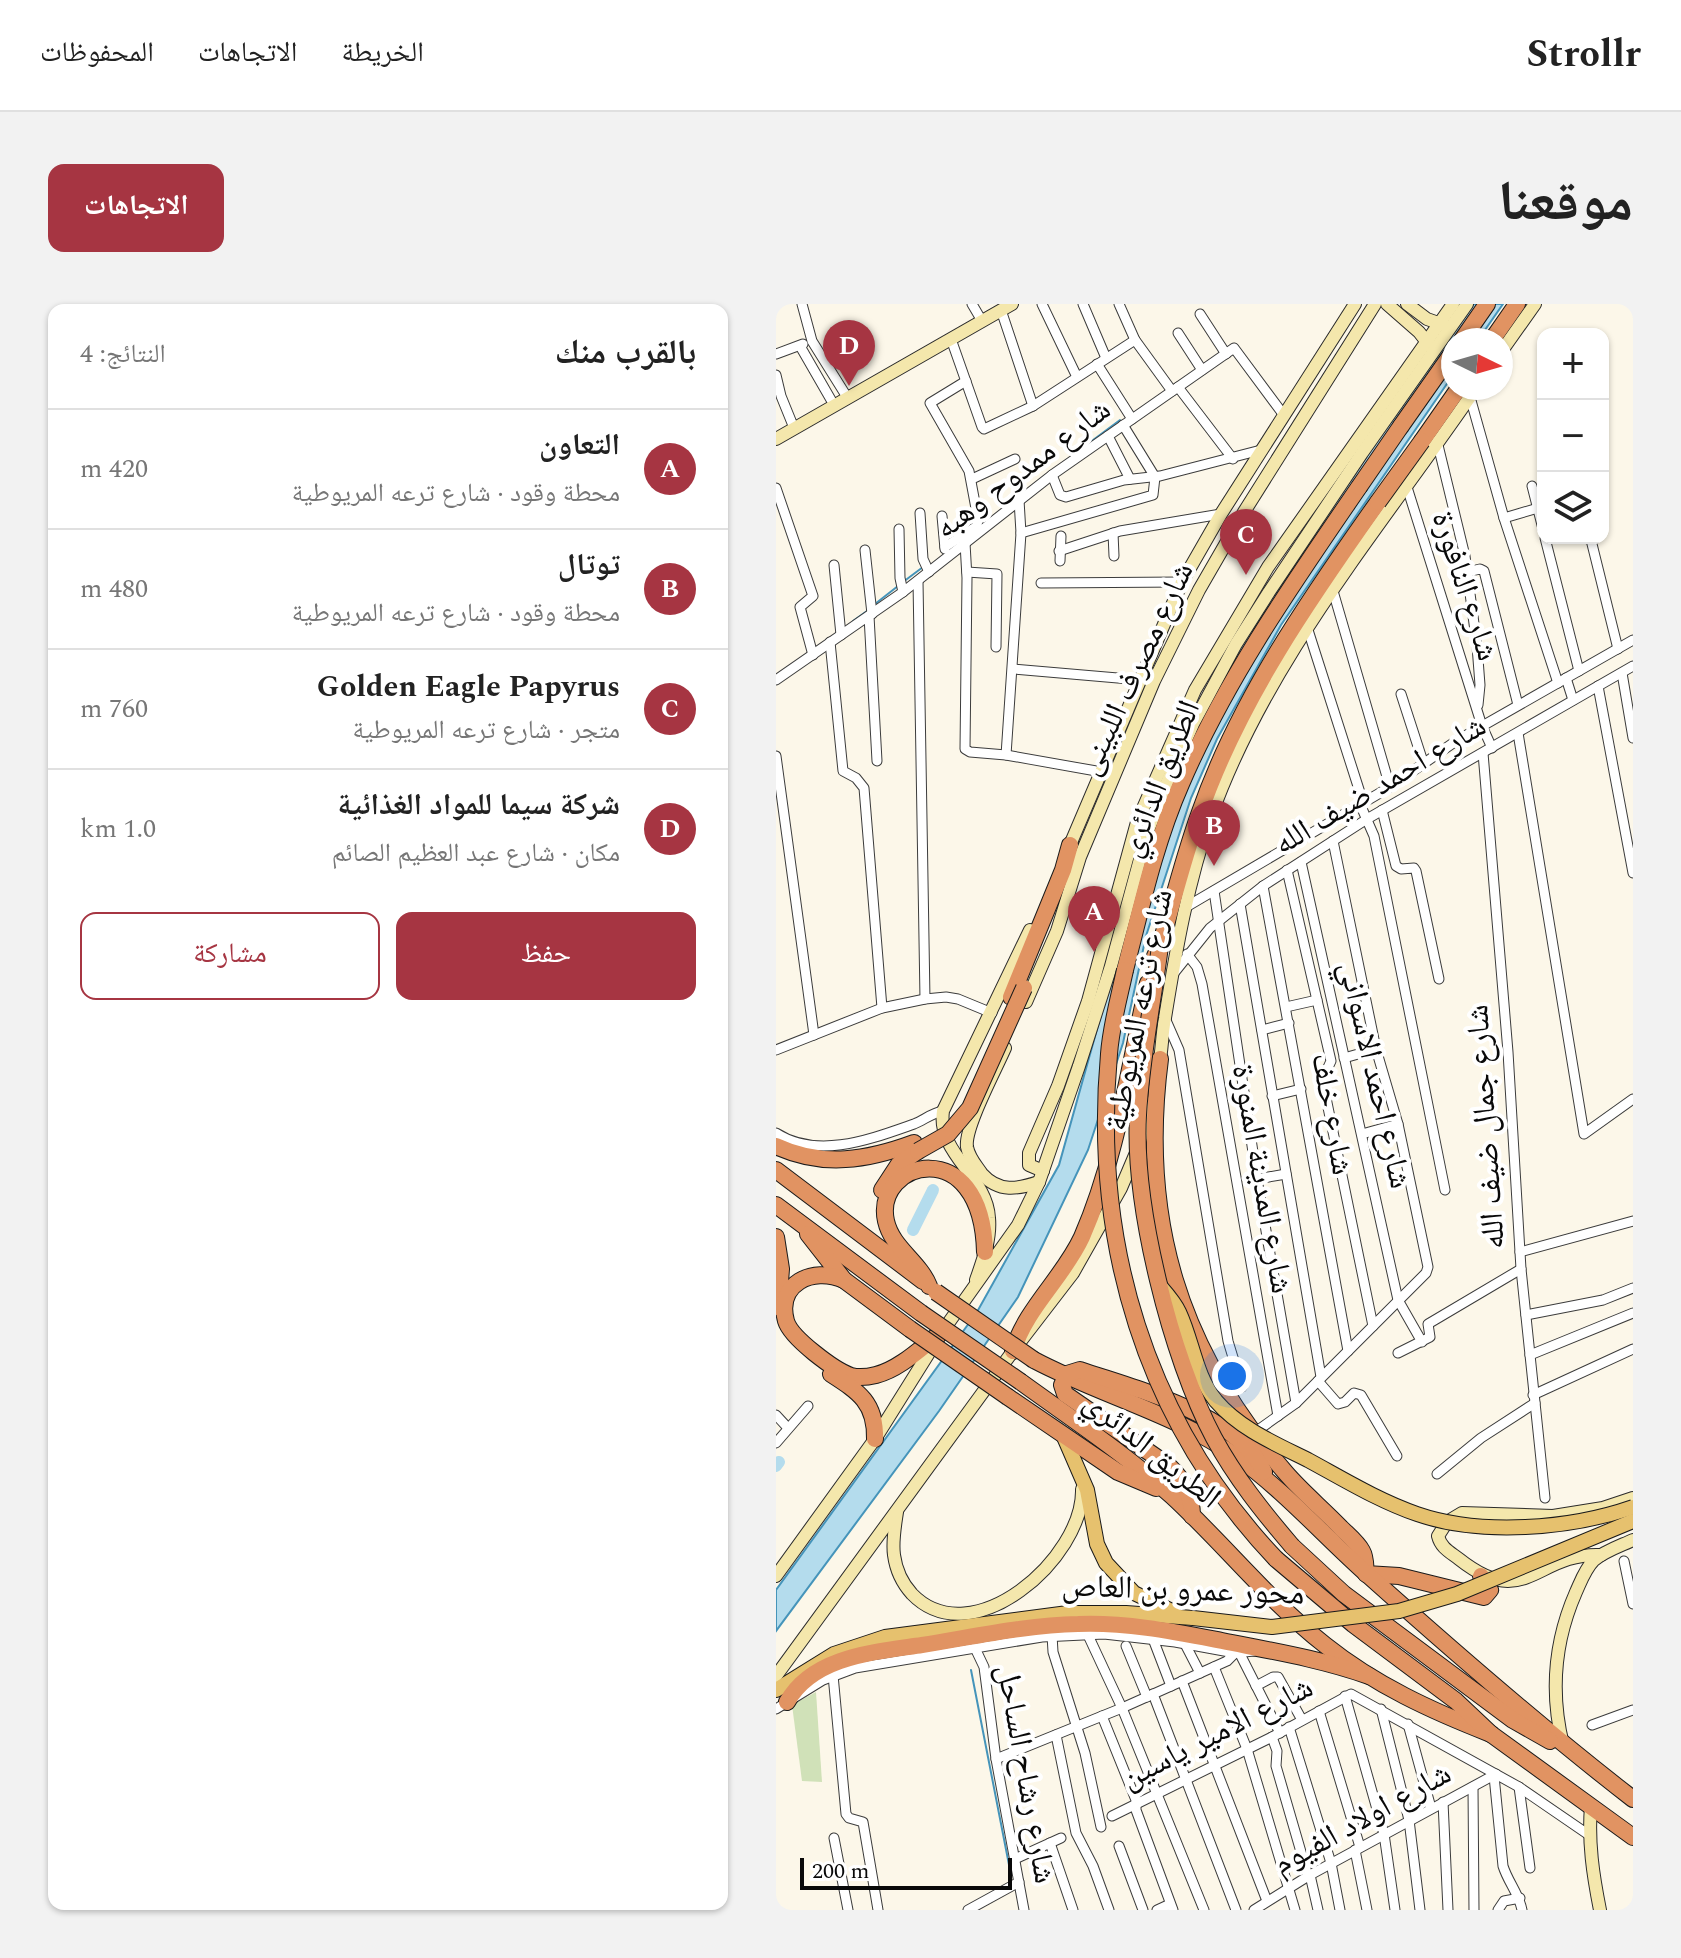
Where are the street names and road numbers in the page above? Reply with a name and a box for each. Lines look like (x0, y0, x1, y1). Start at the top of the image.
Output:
street label: شارع ممدوح وهبه (924, 386, 1122, 552)
street label: شارع النافورة (1418, 505, 1512, 667)
street label: شارع مصرف اللبينى (1065, 554, 1207, 784)
street label: الطريق الدائري (1106, 693, 1214, 865)
street label: شارع احمد ضيف الله (1264, 702, 1496, 868)
street label: شارع ترعه المريوطية (1092, 885, 1186, 1135)
street label: شارع احمد الاسواني (1325, 957, 1425, 1193)
street label: شارع جمال ضيف الله (1453, 1003, 1519, 1251)
street label: شارع خلف (1297, 1049, 1367, 1179)
street label: شارع المدينة المنورة (1218, 1061, 1306, 1297)
street label: الطريق الدائري (1072, 1379, 1232, 1521)
street label: محور عمرو بن العاص (1061, 1561, 1305, 1619)
street label: شارع رشاح الساحل (983, 1661, 1069, 1887)
street label: شارع الامير ياسين (1112, 1663, 1322, 1803)
street label: شارع اولاد الفيوم (1263, 1750, 1461, 1888)

